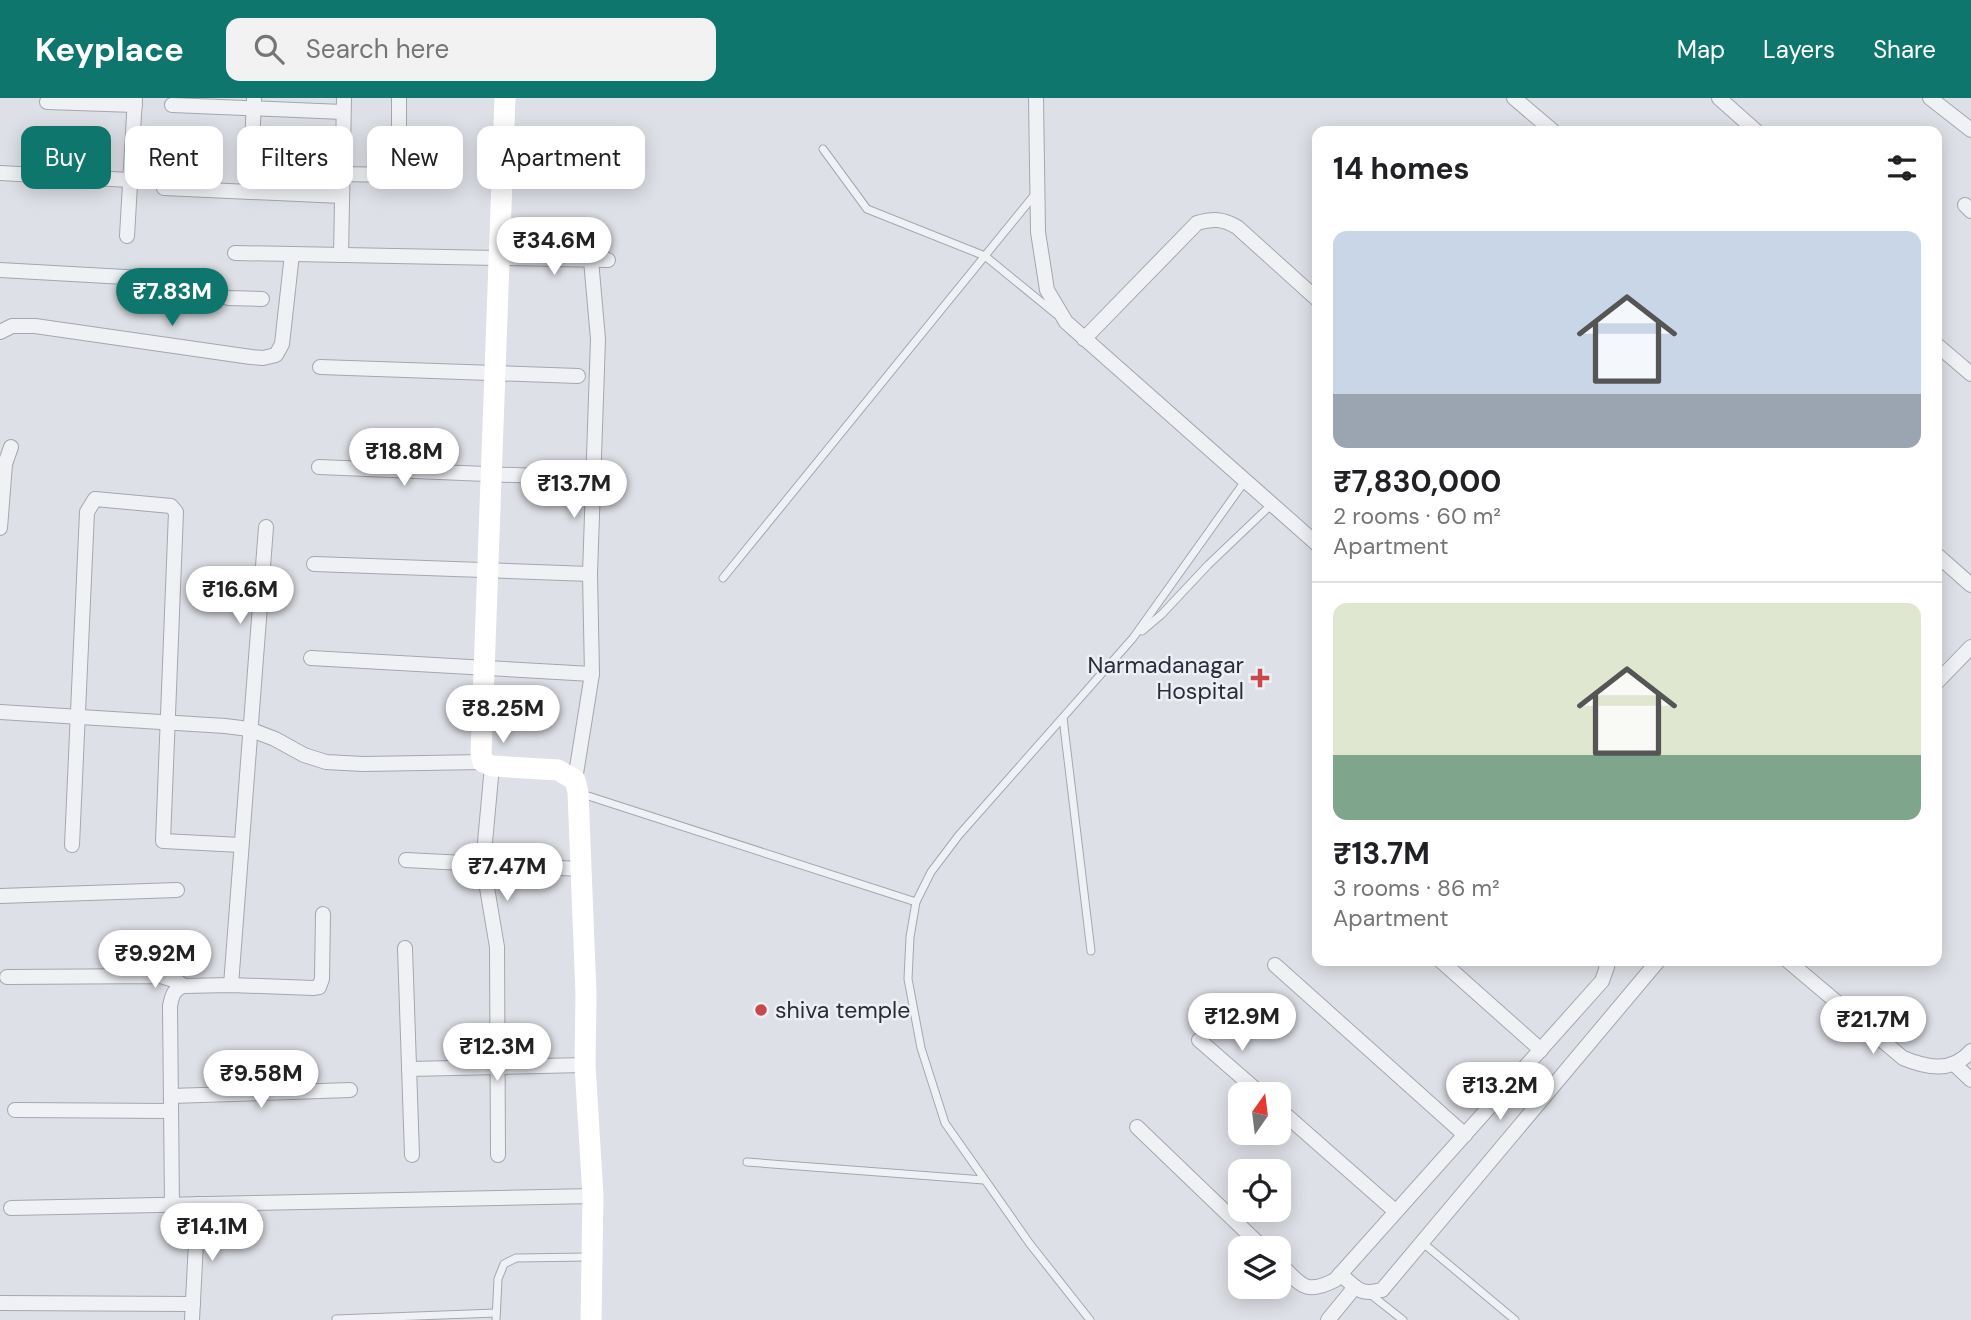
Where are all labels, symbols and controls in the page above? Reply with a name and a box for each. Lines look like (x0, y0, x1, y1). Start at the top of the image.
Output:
search box (226, 18, 716, 81)
text: Keyplace (35, 28, 184, 71)
icon: search (250, 30, 288, 68)
text: Search here (306, 32, 449, 66)
text: Map (1677, 34, 1725, 65)
text: Layers (1763, 34, 1835, 65)
text: Share (1873, 34, 1936, 65)
chip: Buy (21, 126, 111, 189)
chip: Rent (125, 126, 223, 189)
chip: Filters (237, 126, 353, 189)
chip: New (367, 126, 463, 189)
chip: Apartment (477, 126, 645, 189)
text: 14 homes (1333, 149, 1470, 188)
icon: filters (1883, 149, 1921, 187)
pin: ₹34.6M (497, 218, 611, 277)
text: ₹34.6M (512, 225, 596, 255)
pin: ₹7.83M (115, 268, 229, 328)
text: ₹7.83M (132, 276, 212, 306)
icon: home (1564, 276, 1690, 402)
pin: ₹18.8M (347, 428, 461, 488)
text: ₹18.8M (365, 436, 443, 466)
pin: ₹13.7M (517, 460, 631, 520)
text: ₹7,830,000 (1333, 462, 1501, 501)
text: ₹13.7M (537, 468, 611, 498)
text: 2 rooms · 60 m² (1333, 501, 1501, 531)
text: Apartment (1333, 531, 1448, 561)
pin: ₹16.6M (183, 566, 297, 626)
text: ₹16.6M (202, 574, 278, 604)
icon: home (1564, 648, 1690, 774)
place label: Narmadanagar Hospital (1088, 650, 1244, 706)
marker: Narmadanagar Hospital (1250, 668, 1270, 688)
pin: ₹8.25M (446, 686, 560, 745)
text: ₹8.25M (462, 693, 544, 723)
text: ₹13.7M (1333, 834, 1430, 873)
pin: ₹7.47M (450, 844, 564, 903)
text: ₹7.47M (468, 851, 546, 881)
text: 3 rooms · 86 m² (1333, 873, 1500, 903)
text: Apartment (1333, 903, 1448, 933)
pin: ₹9.92M (98, 930, 212, 990)
text: ₹9.92M (114, 938, 196, 968)
pin: ₹12.9M (1185, 993, 1299, 1053)
place label: shiva temple (775, 995, 910, 1025)
pin: ₹21.7M (1816, 996, 1930, 1056)
text: ₹12.9M (1204, 1001, 1280, 1031)
marker: shiva temple (753, 1002, 769, 1018)
text: ₹21.7M (1836, 1004, 1910, 1034)
pin: ₹12.3M (440, 1024, 554, 1083)
text: ₹12.3M (459, 1031, 535, 1061)
pin: ₹9.58M (204, 1051, 318, 1110)
text: ₹9.58M (219, 1058, 303, 1088)
pin: ₹13.2M (1443, 1062, 1557, 1122)
text: ₹13.2M (1462, 1070, 1538, 1100)
north arrow (1228, 1082, 1292, 1144)
map controls (1228, 1082, 1291, 1299)
button: locate (1228, 1159, 1291, 1222)
pin: ₹14.1M (155, 1204, 269, 1263)
text: ₹14.1M (176, 1211, 248, 1241)
button: layers (1228, 1236, 1291, 1299)

